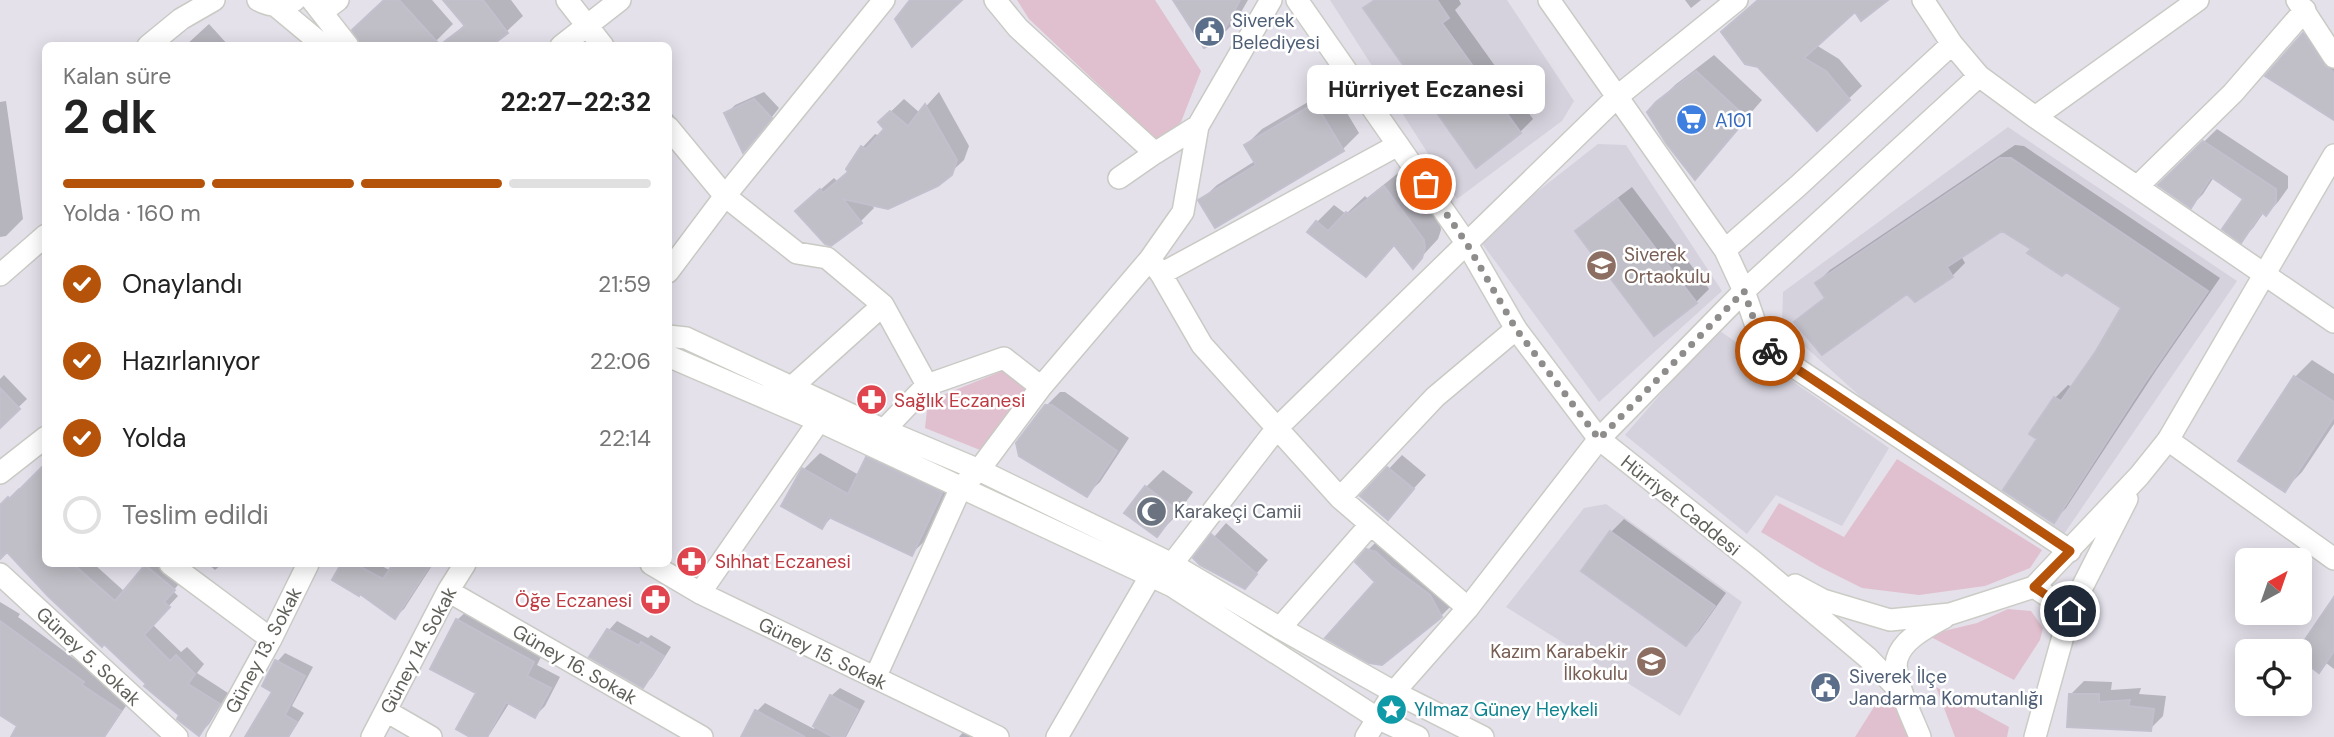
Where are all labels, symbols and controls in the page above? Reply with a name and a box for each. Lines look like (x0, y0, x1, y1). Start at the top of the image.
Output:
place label: Siverek Belediyesi (1232, 8, 1320, 55)
public building icon: Siverek Belediyesi (1192, 14, 1226, 48)
text: Kalan süre (63, 61, 171, 91)
callout: Hürriyet Eczanesi (1307, 65, 1545, 114)
text: Hürriyet Eczanesi (1328, 74, 1524, 104)
text: 22:27–22:32 (501, 85, 651, 119)
text: 2 dk (63, 87, 157, 147)
supermarket icon: A101 (1675, 103, 1709, 137)
place label: A101 (1715, 108, 1752, 133)
pin (1396, 154, 1456, 214)
icon: bag (1407, 165, 1445, 203)
text: Yolda · 160 m (63, 198, 201, 228)
place label: Siverek Ortaokulu (1624, 242, 1710, 289)
school or university icon: Siverek Ortaokulu (1584, 248, 1618, 282)
icon: check (63, 265, 101, 303)
text: Onaylandı (122, 267, 242, 301)
text: 21:59 (598, 269, 651, 299)
courier (1735, 316, 1805, 386)
icon: bike (1751, 332, 1789, 370)
icon: check (63, 342, 101, 380)
text: Hazırlanıyor (122, 344, 260, 378)
text: 22:06 (590, 346, 651, 376)
pharmacy icon: Sağlık Eczanesi (854, 383, 888, 417)
place label: Sağlık Eczanesi (894, 388, 1025, 413)
icon: check (63, 419, 101, 457)
text: Yolda (122, 421, 186, 455)
text: 22:14 (599, 423, 651, 453)
street label: Hürriyet Caddesi (1616, 449, 1746, 561)
mosque icon: Karakeçi Camii (1134, 494, 1168, 528)
text: Teslim edildi (122, 498, 269, 532)
place label: Karakeçi Camii (1174, 499, 1302, 524)
pharmacy icon: Sıhhat Eczanesi (675, 544, 709, 578)
north arrow (2235, 548, 2312, 625)
map controls (2235, 548, 2312, 716)
place label: Sıhhat Eczanesi (715, 549, 851, 574)
pin (2040, 581, 2100, 641)
street label: Güney 13. Sokak (220, 582, 308, 718)
street label: Güney 14. Sokak (374, 582, 463, 718)
pharmacy icon: Öğe Eczanesi (638, 583, 672, 617)
place label: Öğe Eczanesi (515, 588, 632, 613)
icon: home (2051, 592, 2089, 630)
street label: Güney 5. Sokak (31, 601, 147, 712)
street label: Güney 15. Sokak (754, 611, 892, 696)
street label: Güney 16. Sokak (508, 619, 642, 710)
place label: Kazım Karabekir İlkokulu (1490, 639, 1628, 686)
button: locate (2235, 639, 2312, 716)
school or university icon: Kazım Karabekir İlkokulu (1634, 645, 1668, 679)
place label: Siverek İlçe Jandarma Komutanlığı (1849, 664, 2043, 711)
public building icon: Siverek İlçe Jandarma Komutanlığı (1809, 670, 1843, 704)
place icon: Yılmaz Güney Heykeli (1374, 692, 1408, 726)
place label: Yılmaz Güney Heykeli (1414, 697, 1598, 722)

